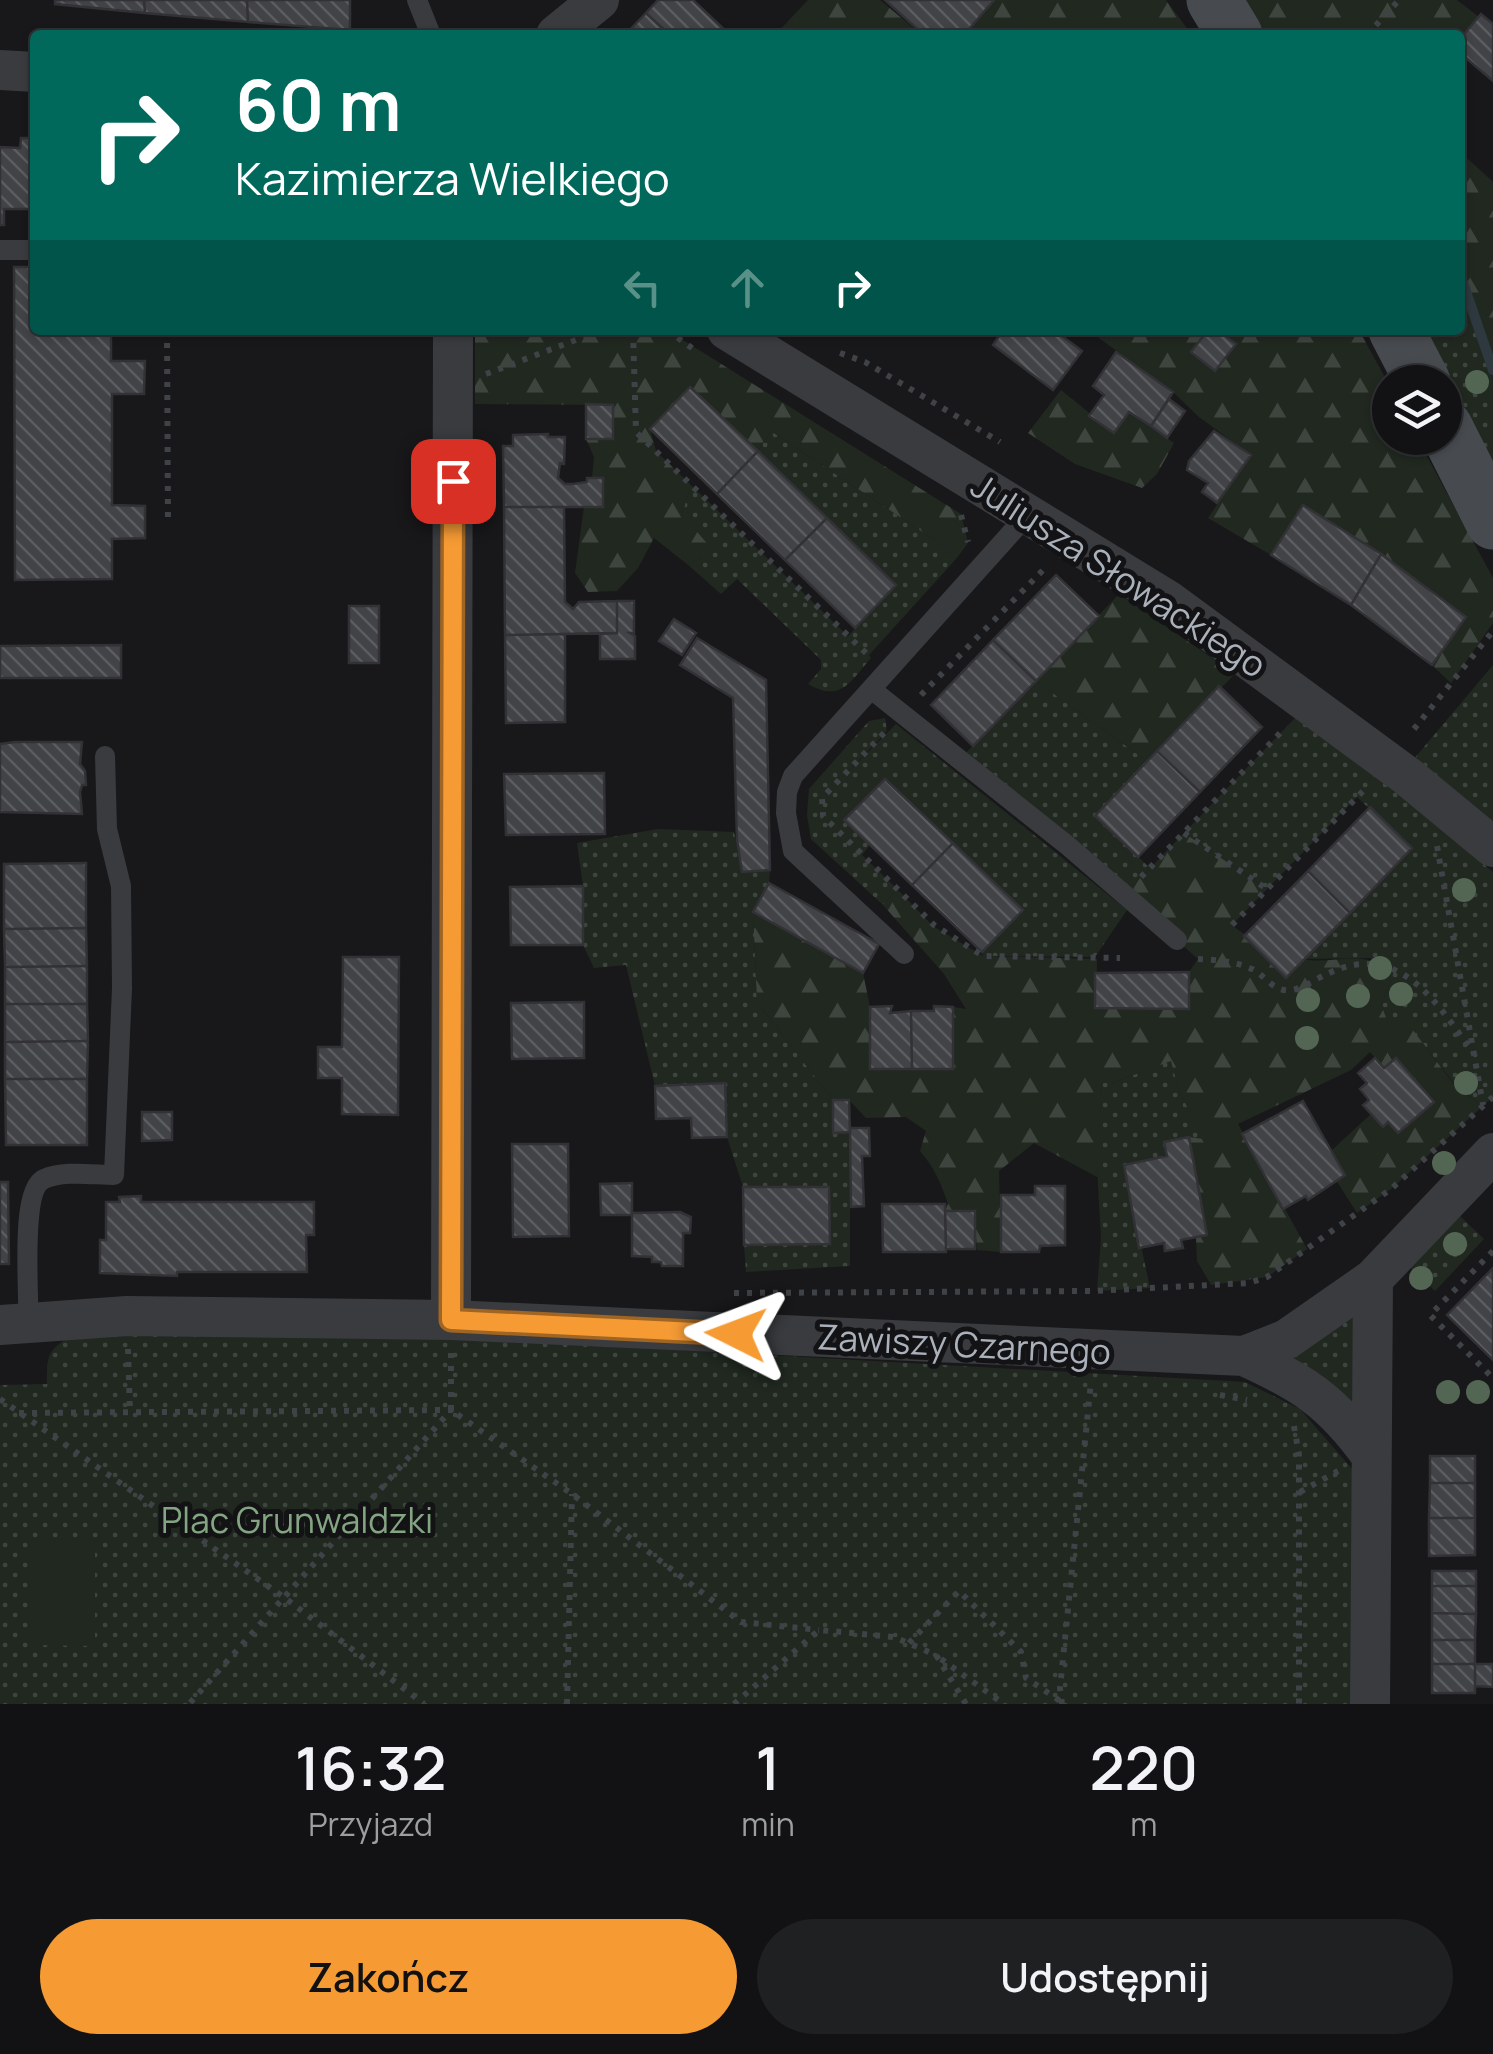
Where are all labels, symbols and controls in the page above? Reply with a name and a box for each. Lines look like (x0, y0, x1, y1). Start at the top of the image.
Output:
text: 60 m (235, 56, 402, 152)
icon: right (70, 70, 200, 200)
text: Kazimierza Wielkiego (235, 147, 670, 209)
icon: left (615, 260, 670, 315)
icon: ahead (720, 260, 775, 315)
icon: right (825, 260, 880, 315)
map controls (1372, 365, 1462, 455)
button: layers (1372, 365, 1462, 455)
pin (411, 439, 496, 524)
icon: arrive (426, 454, 481, 509)
street label: Juliusza Słowackiego (962, 462, 1276, 688)
position arrow (684, 1282, 788, 1386)
street label: Zawiszy Czarnego (816, 1312, 1112, 1376)
park label: Plac Grunwaldzki (161, 1496, 433, 1544)
text: 16:32 (295, 1726, 446, 1808)
text: 1 (755, 1726, 781, 1808)
text: 220 (1089, 1726, 1198, 1808)
text: Przyjazd (308, 1802, 433, 1846)
text: min (741, 1802, 795, 1846)
text: m (1130, 1802, 1157, 1846)
button: Zakończ (40, 1919, 737, 2034)
button: Udostępnij (757, 1919, 1453, 2034)

